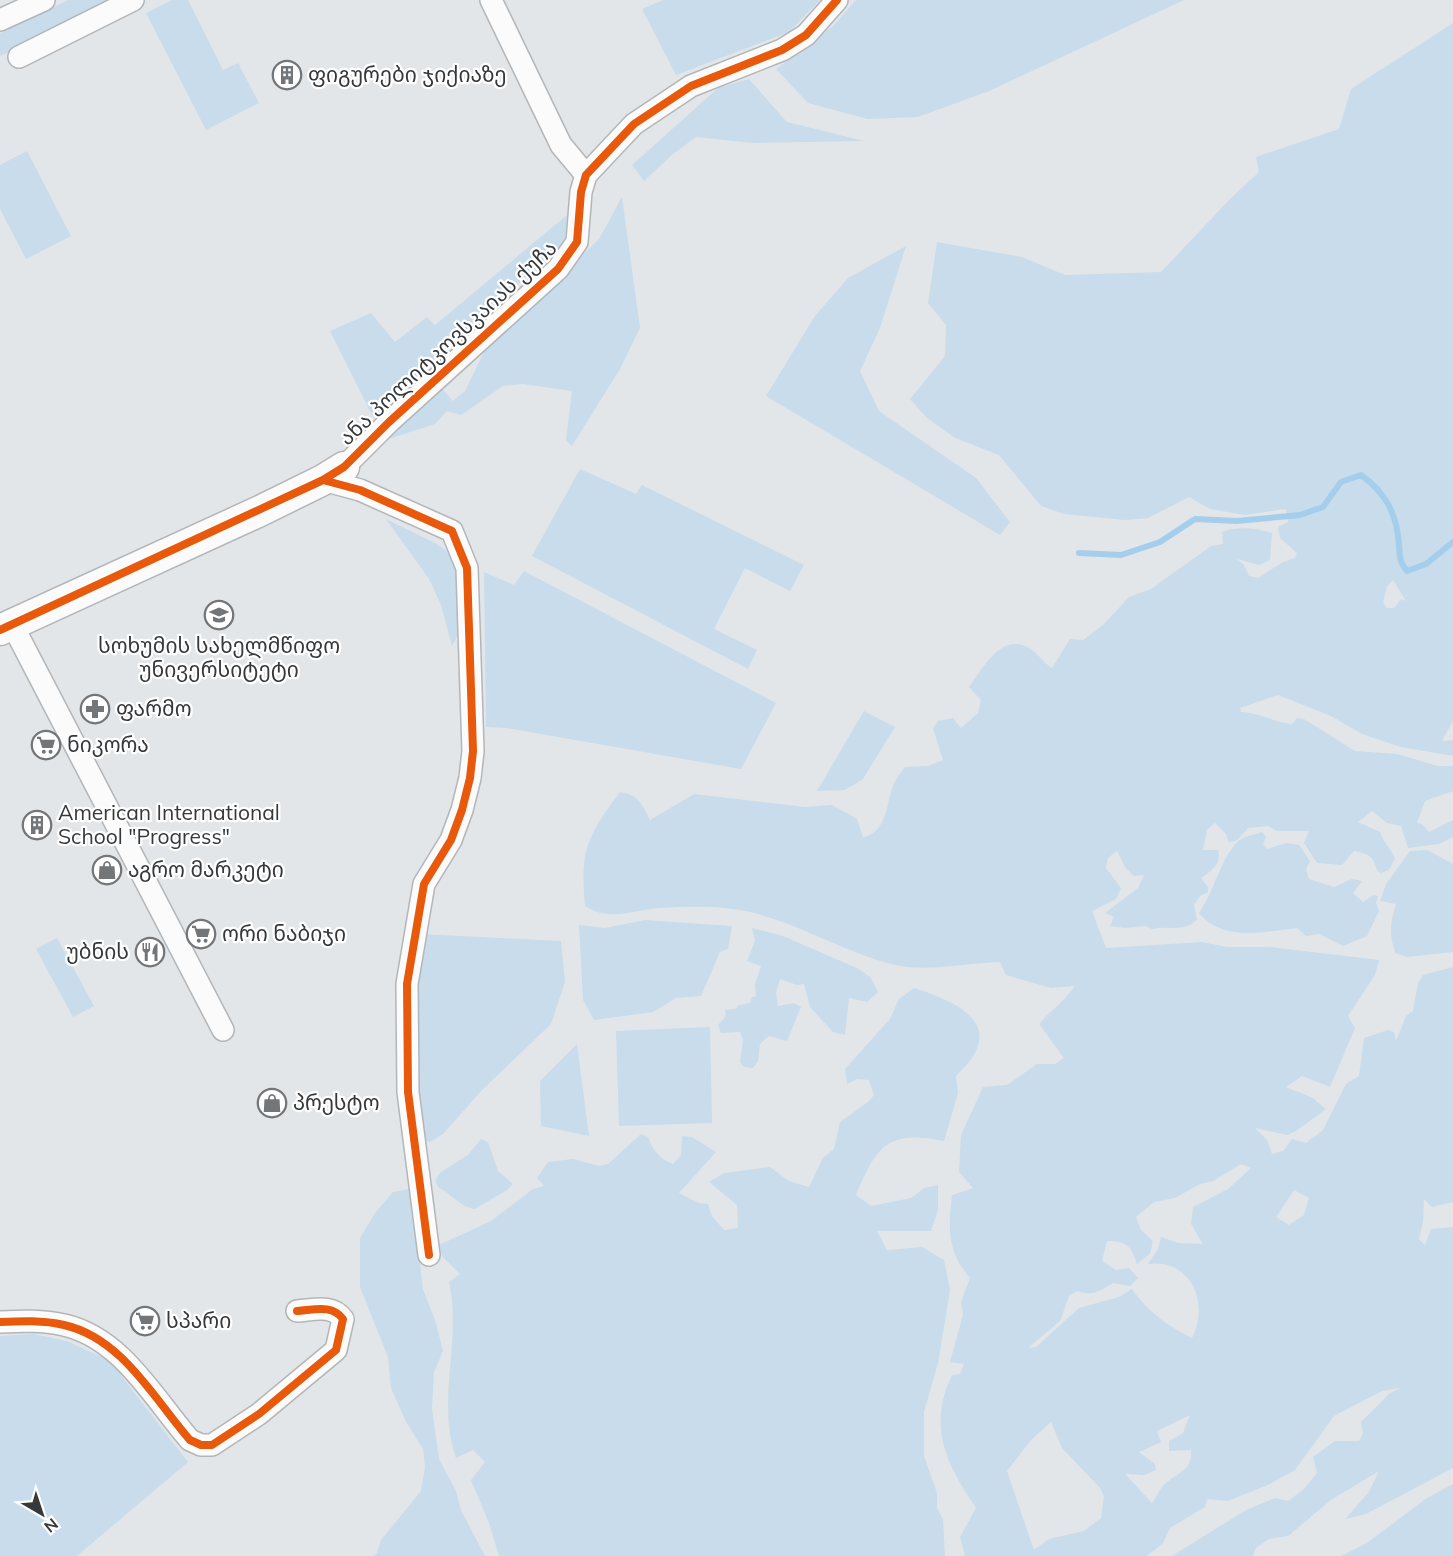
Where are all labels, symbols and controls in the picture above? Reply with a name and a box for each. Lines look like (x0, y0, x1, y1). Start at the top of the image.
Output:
building icon: ფიგურები ჯიქიაზე (271, 59, 303, 91)
place label: ფიგურები ჯიქიაზე (308, 61, 507, 87)
street label: ანა პოლიტკოვსკაიას ქუჩა (333, 234, 562, 451)
school or university icon: სოხუმის სახელმწიფო უნივერსიტეტი (203, 599, 235, 631)
place label: სოხუმის სახელმწიფო უნივერსიტეტი (98, 632, 340, 682)
pharmacy icon: ფარმო (79, 693, 111, 725)
place label: ფარმო (116, 695, 192, 721)
supermarket icon: ნიკორა (30, 729, 62, 761)
place label: ნიკორა (67, 731, 149, 757)
place label: American International School "Progress" (58, 799, 280, 849)
building icon: American International School "Progress" (21, 809, 53, 841)
shop icon: აგრო მარკეტი (91, 854, 123, 886)
place label: აგრო მარკეტი (128, 856, 284, 882)
supermarket icon: ორი ნაბიჯი (185, 918, 217, 950)
place label: ორი ნაბიჯი (222, 920, 346, 946)
restaurant icon: უბნის (134, 936, 166, 968)
place label: უბნის (66, 938, 129, 964)
shop icon: პრესტო (256, 1087, 288, 1119)
place label: პრესტო (293, 1089, 380, 1115)
supermarket icon: სპარი (129, 1305, 161, 1337)
place label: სპარი (166, 1307, 231, 1333)
north arrow (12, 1484, 72, 1544)
text: N (40, 1514, 62, 1537)

